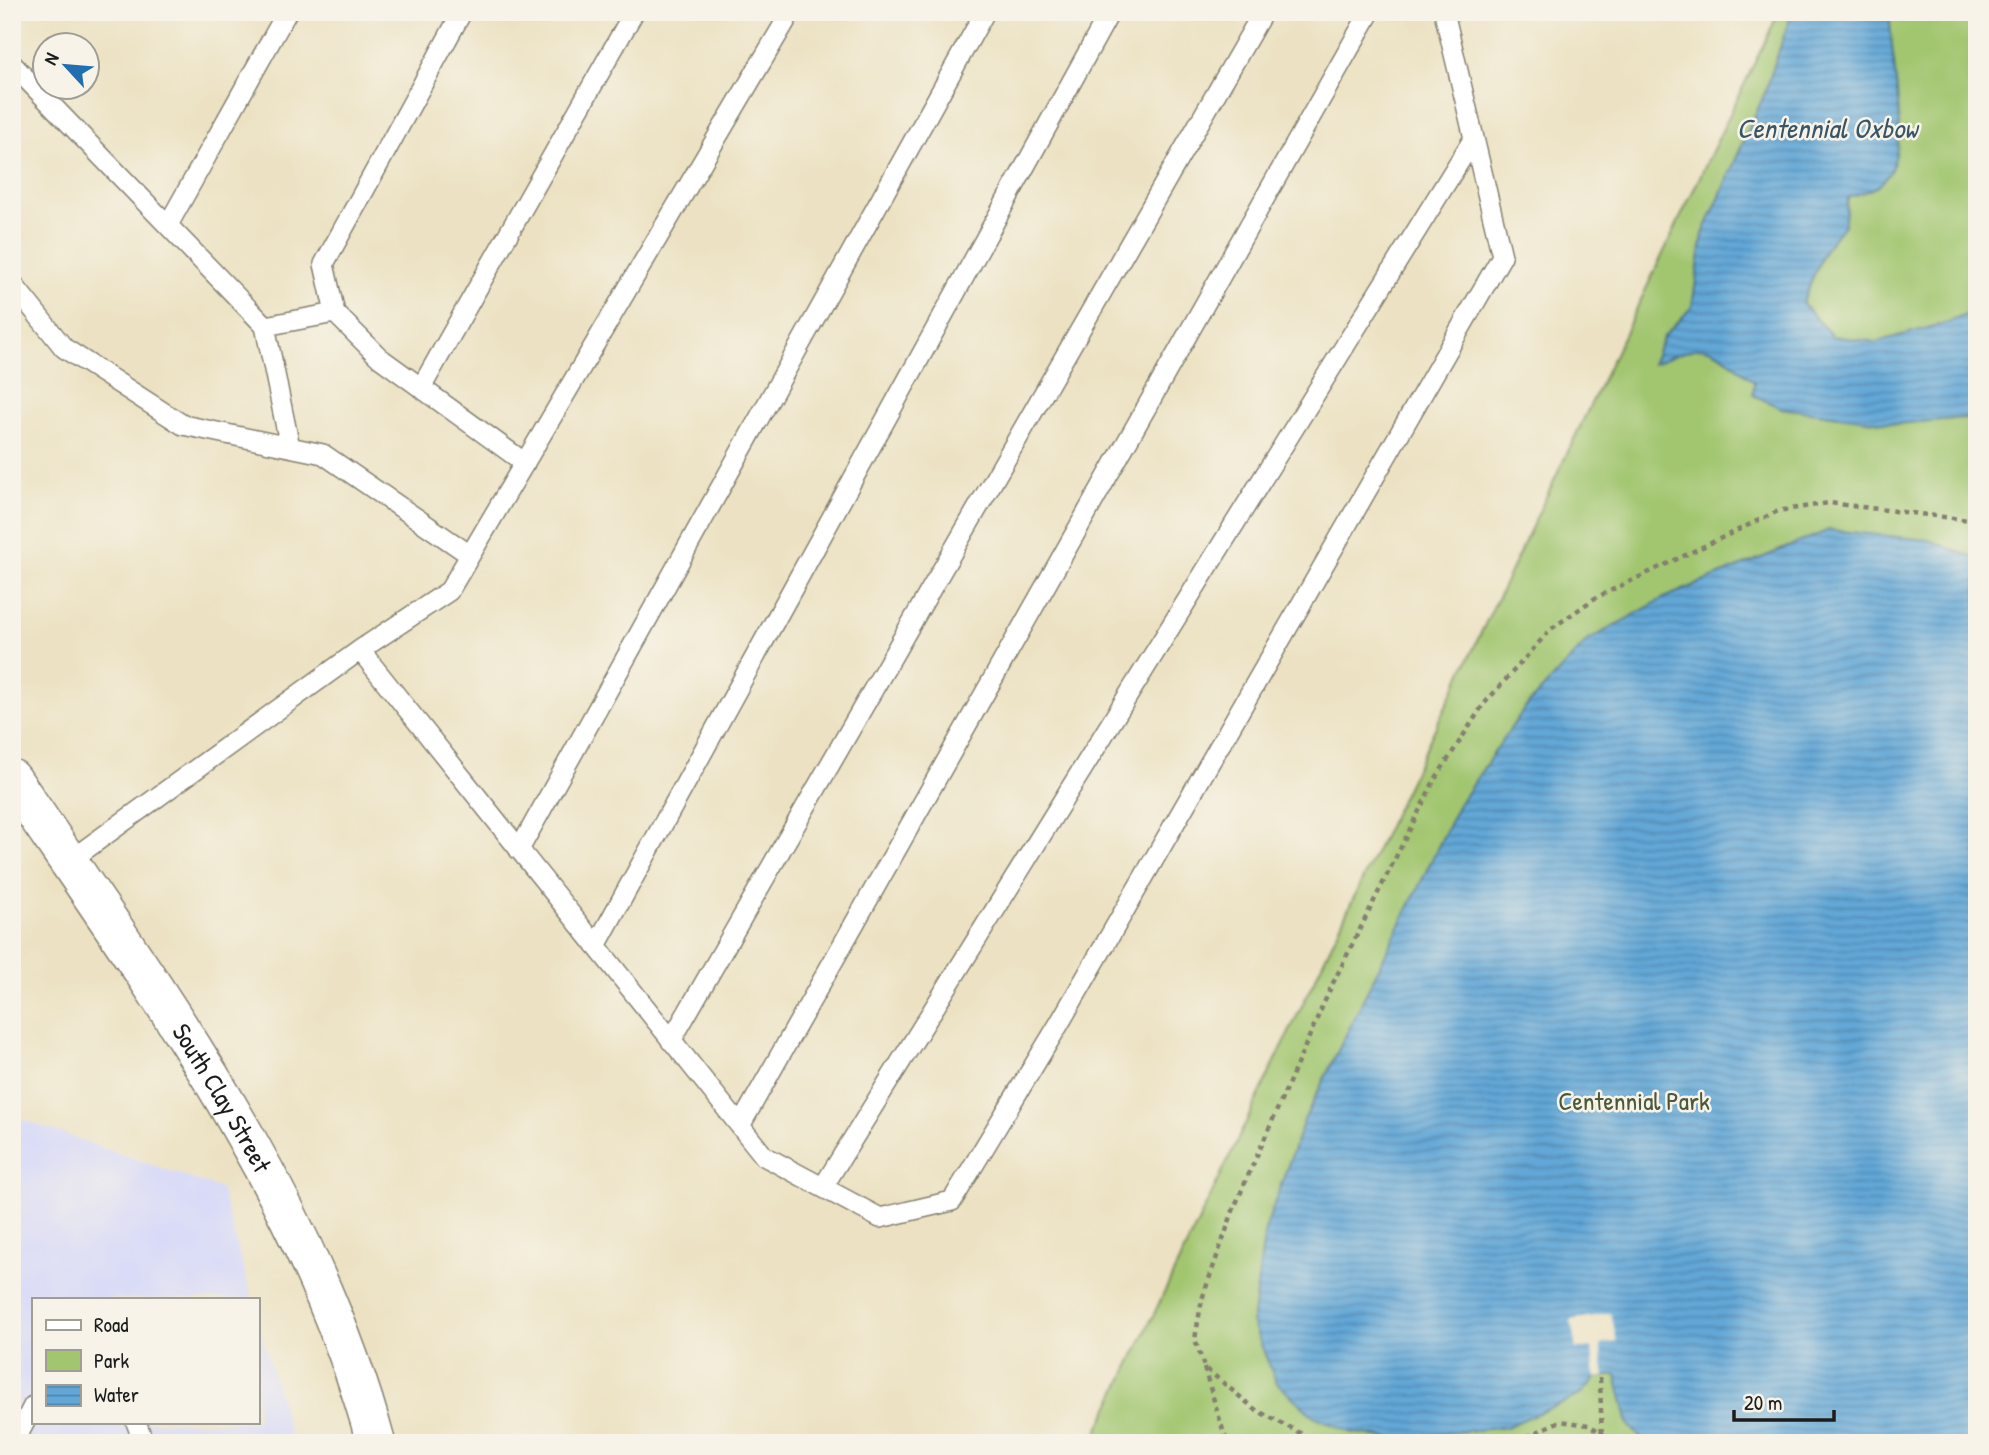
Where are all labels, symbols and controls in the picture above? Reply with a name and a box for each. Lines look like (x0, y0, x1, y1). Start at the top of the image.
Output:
north arrow (32, 32, 102, 102)
text: N (37, 48, 65, 69)
water label: Centennial Oxbow (1737, 109, 1920, 147)
street label: South Clay Street (164, 1017, 281, 1179)
park label: Centennial Park (1558, 1083, 1710, 1118)
legend (32, 1298, 259, 1424)
text: Road (94, 1310, 128, 1339)
text: Park (94, 1346, 129, 1375)
scale bar (1734, 1378, 1833, 1422)
text: Water (94, 1380, 139, 1409)
text: 20 m (1744, 1388, 1782, 1417)

